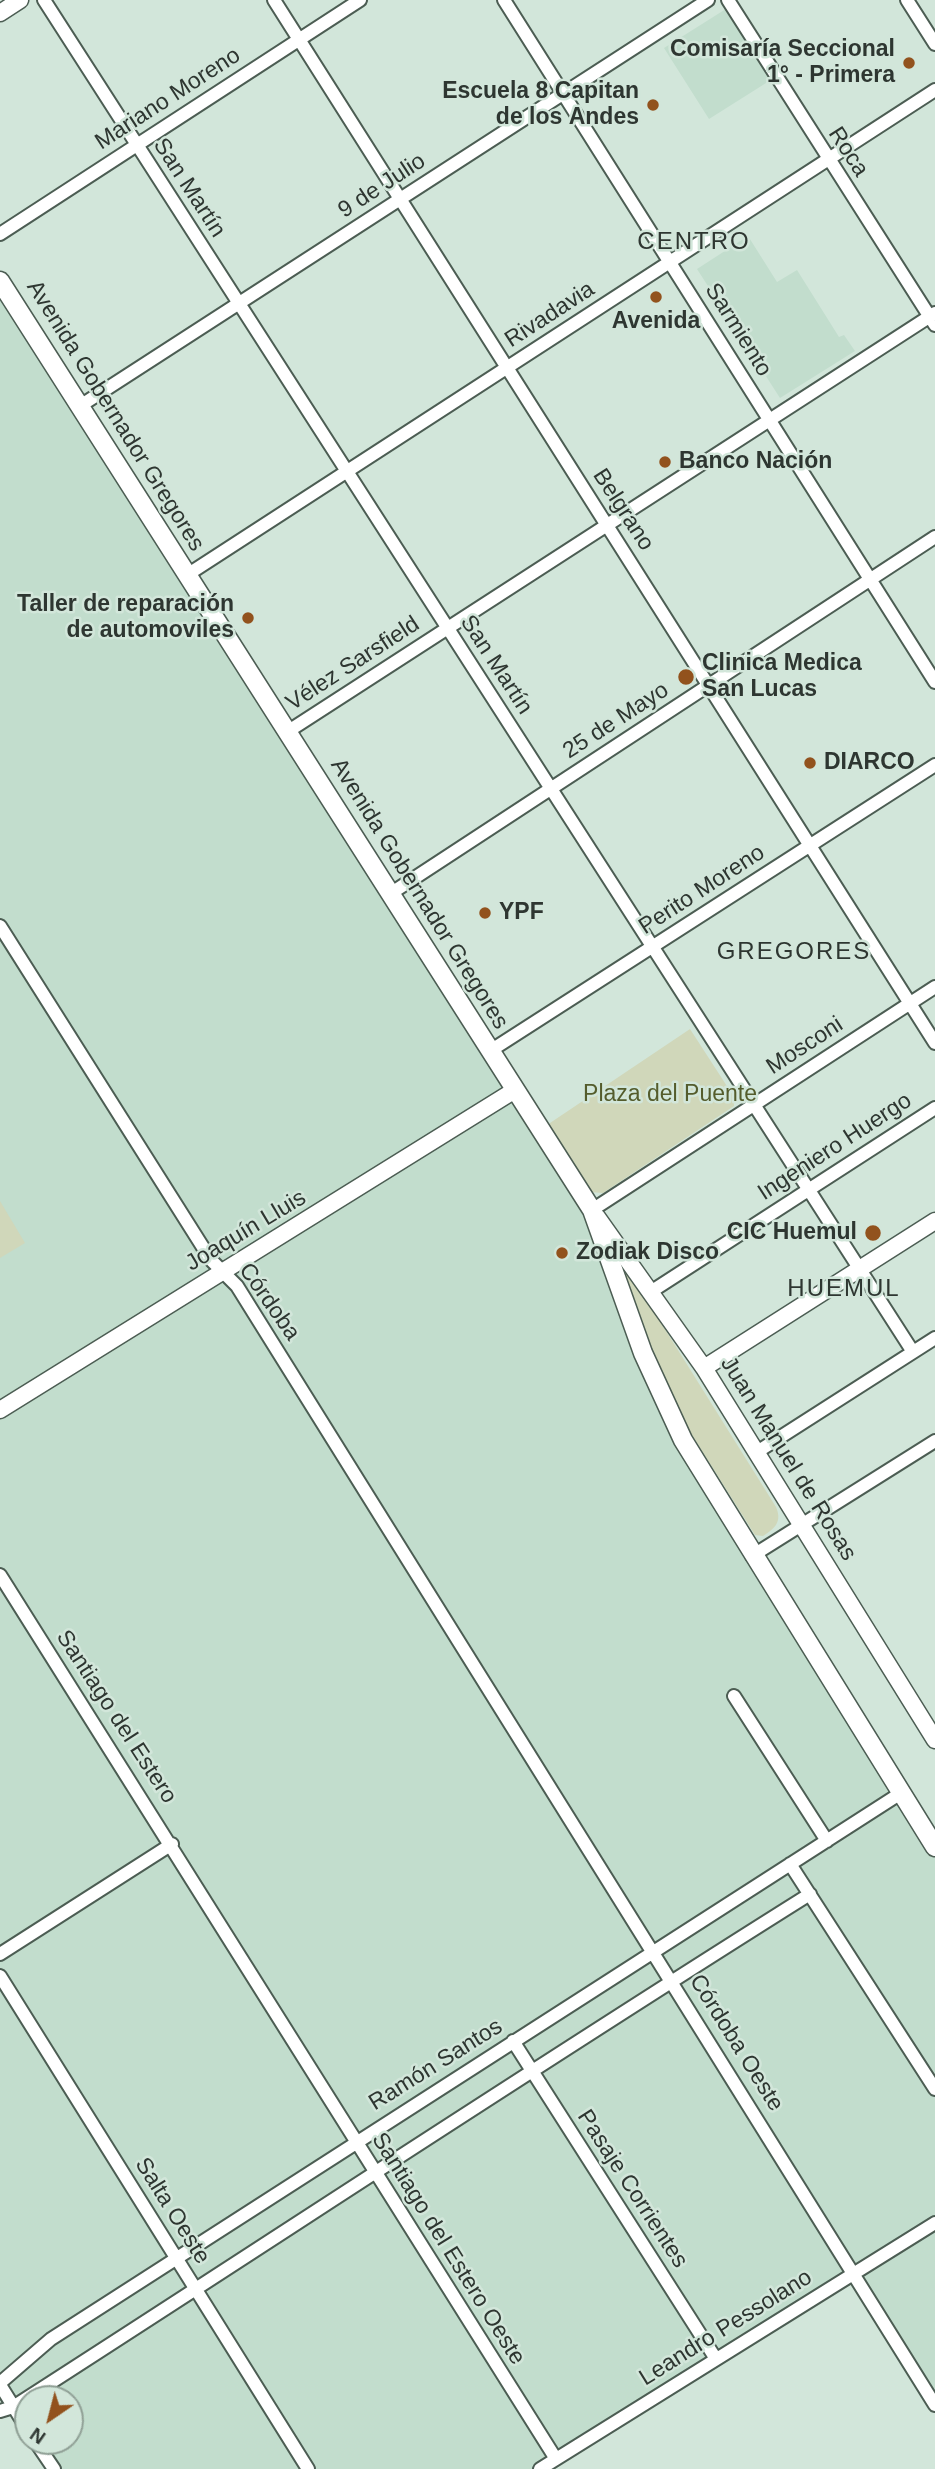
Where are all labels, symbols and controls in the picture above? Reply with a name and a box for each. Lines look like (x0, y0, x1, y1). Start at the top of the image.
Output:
place label: Comisaría Seccional 1° - Primera (670, 36, 895, 90)
street label: Mariano Moreno (90, 42, 246, 156)
marker: Comisaría Seccional 1° - Primera (901, 55, 917, 71)
place label: Escuela 8 Capitan de los Andes (442, 78, 639, 132)
marker: Escuela 8 Capitan de los Andes (645, 97, 661, 113)
street label: Roca (822, 122, 874, 182)
street label: San Martín (147, 133, 231, 243)
street label: 9 de Julio (333, 148, 431, 224)
district label: CENTRO (638, 228, 750, 256)
street label: Avenida Gobernador Gregores (20, 275, 210, 557)
street label: Rivadavia (500, 276, 600, 354)
street label: Sarmiento (699, 278, 777, 382)
marker: Avenida (648, 289, 664, 305)
place label: Avenida (612, 308, 700, 336)
place label: Banco Nación (679, 448, 832, 476)
marker: Banco Nación (657, 454, 673, 470)
street label: Belgrano (586, 464, 660, 556)
place label: Taller de reparación de automoviles (17, 591, 234, 645)
marker: Taller de reparación de automoviles (240, 610, 256, 626)
street label: San Martín (454, 610, 538, 720)
street label: Vélez Sarsfield (281, 611, 425, 717)
place label: Clinica Medica San Lucas (702, 650, 862, 704)
marker: Clinica Medica San Lucas (676, 667, 696, 687)
street label: 25 de Mayo (558, 677, 674, 765)
place label: DIARCO (824, 749, 915, 777)
street label: Avenida Gobernador Gregores (324, 753, 514, 1035)
marker: DIARCO (802, 755, 818, 771)
street label: Perito Moreno (634, 839, 770, 941)
place label: YPF (499, 899, 544, 927)
marker: YPF (477, 905, 493, 921)
district label: GREGORES (718, 938, 870, 966)
street label: Mosconi (762, 1011, 848, 1081)
park label: Plaza del Puente (583, 1081, 757, 1109)
street label: Ingeniero Huergo (753, 1087, 917, 1207)
street label: Joaquín Lluis (181, 1184, 311, 1278)
place label: CIC Huemul (727, 1219, 857, 1247)
marker: CIC Huemul (863, 1223, 883, 1243)
place label: Zodiak Disco (576, 1239, 719, 1267)
marker: Zodiak Disco (554, 1245, 570, 1261)
street label: Córdoba (232, 1258, 306, 1346)
district label: HUEMUL (788, 1275, 900, 1303)
street label: Juan Manuel de Rosas (714, 1352, 862, 1566)
street label: Santiago del Estero (50, 1625, 182, 1809)
street label: Córdoba Oeste (683, 1970, 789, 2116)
street label: Ramón Santos (364, 2013, 508, 2117)
street label: Pasaje Corrientes (571, 2105, 693, 2273)
street label: Santiago del Estero Oeste (365, 2128, 531, 2370)
street label: Salta Oeste (128, 2153, 216, 2269)
street label: Leandro Pessolano (635, 2264, 817, 2392)
north arrow (14, 2385, 84, 2455)
text: N (26, 2423, 49, 2449)

